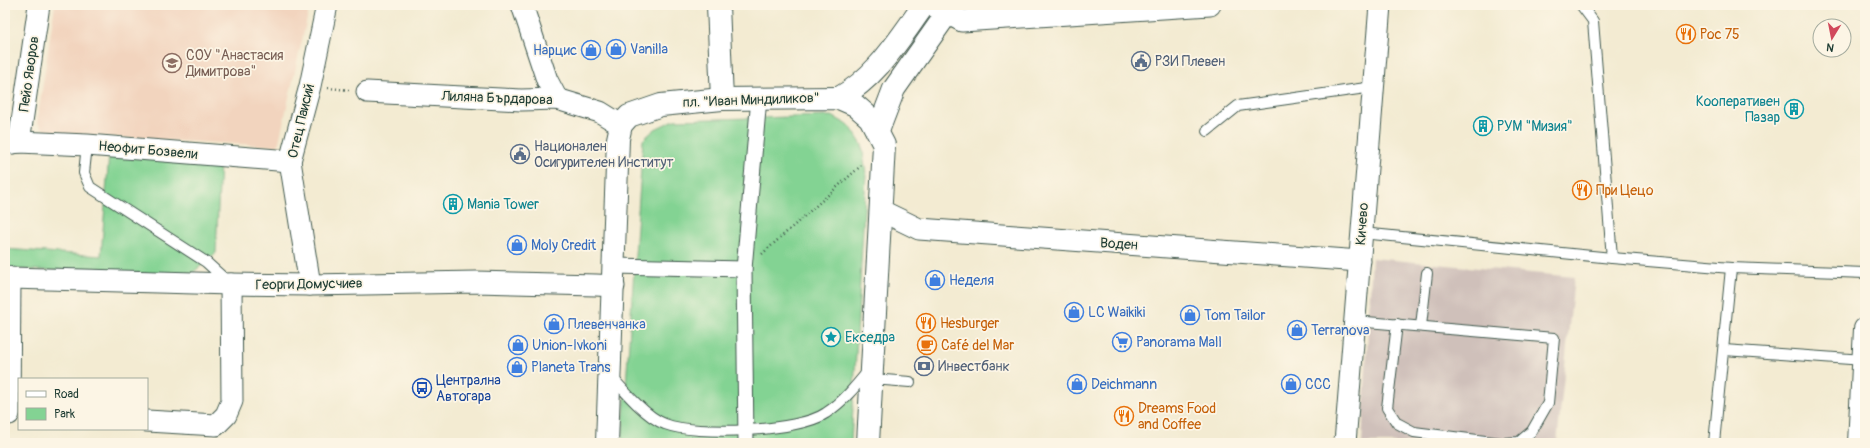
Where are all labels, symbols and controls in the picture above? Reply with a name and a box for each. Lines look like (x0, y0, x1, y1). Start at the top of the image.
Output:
north arrow (1812, 18, 1852, 58)
restaurant icon: Рос 75 (1675, 23, 1697, 45)
place label: Рос 75 (1700, 26, 1740, 43)
street label: Пейо Яворов (15, 35, 43, 113)
shop icon: Vanilla (605, 38, 627, 60)
shop icon: Нарцис (580, 39, 602, 61)
text: N (1825, 40, 1835, 54)
place label: Vanilla (630, 41, 668, 58)
place label: Нарцис (533, 42, 577, 59)
place label: СОУ "Анастасия Димитрова" (185, 47, 284, 80)
public building icon: РЗИ Плевен (1130, 50, 1152, 72)
school or university icon: СОУ "Анастасия Димитрова" (161, 52, 183, 74)
place label: РЗИ Плевен (1155, 53, 1225, 70)
street label: Отец Паисий (284, 82, 318, 160)
street label: Лиляна Бърдарова (440, 88, 553, 108)
street label: пл. "Иван Миндиликов" (682, 89, 820, 111)
place label: Кооперативен Пазар (1696, 93, 1780, 126)
building icon: Кооперативен Пазар (1783, 98, 1805, 120)
building icon: РУМ "Мизия" (1472, 115, 1494, 137)
place label: РУМ "Мизия" (1497, 118, 1573, 135)
street label: Неофит Бозвели (98, 137, 198, 163)
place label: Национален Осигурителен Институт (534, 138, 674, 171)
public building icon: Национален Осигурителен Институт (509, 143, 531, 165)
restaurant icon: При Цецо (1571, 179, 1593, 201)
place label: При Цецо (1596, 182, 1654, 199)
building icon: Mania Tower (442, 193, 464, 215)
place label: Mania Tower (467, 196, 539, 213)
street label: Кичево (1352, 202, 1372, 246)
shop icon: Moly Credit (506, 234, 528, 256)
street label: Воден (1100, 234, 1138, 254)
place label: Moly Credit (531, 237, 597, 254)
shop icon: Неделя (924, 269, 946, 291)
place label: Неделя (949, 272, 994, 289)
street label: Георги Домусчиев (255, 275, 363, 293)
shop icon: LC Waikiki (1063, 301, 1085, 323)
place label: LC Waikiki (1088, 304, 1146, 321)
shop icon: Tom Tailor (1179, 304, 1201, 326)
place label: Tom Tailor (1204, 307, 1266, 324)
restaurant icon: Hesburger (915, 312, 937, 334)
shop icon: Плевенчанка (543, 313, 565, 335)
place label: Hesburger (940, 315, 999, 332)
place label: Плевенчанка (568, 316, 646, 333)
shop icon: Terranova (1286, 319, 1308, 341)
place label: Terranova (1311, 322, 1369, 339)
place icon: Екседра (820, 326, 842, 348)
place label: Екседра (845, 329, 895, 346)
supermarket icon: Panorama Mall (1111, 331, 1133, 353)
shop icon: Union-Ivkoni (507, 334, 529, 356)
cafe icon: Café del Mar (916, 334, 938, 356)
place label: Panorama Mall (1136, 334, 1222, 351)
place label: Union-Ivkoni (532, 337, 607, 354)
place label: Café del Mar (941, 337, 1014, 354)
bank icon: Инвестбанк (913, 355, 935, 377)
shop icon: Planeta Trans (506, 356, 528, 378)
place label: Инвестбанк (938, 358, 1010, 375)
place label: Planeta Trans (531, 359, 611, 376)
place label: Централна Автогара (436, 372, 501, 405)
shop icon: Deichmann (1066, 373, 1088, 395)
shop icon: CCC (1280, 373, 1302, 395)
place label: Deichmann (1091, 376, 1157, 393)
place label: CCC (1305, 376, 1331, 393)
bus stop icon: Централна Автогара (411, 377, 433, 399)
legend (18, 378, 148, 430)
text: Road (54, 387, 79, 402)
place label: Dreams Food and Coffee (1138, 400, 1216, 433)
restaurant icon: Dreams Food and Coffee (1113, 405, 1135, 427)
text: Park (54, 407, 75, 422)

